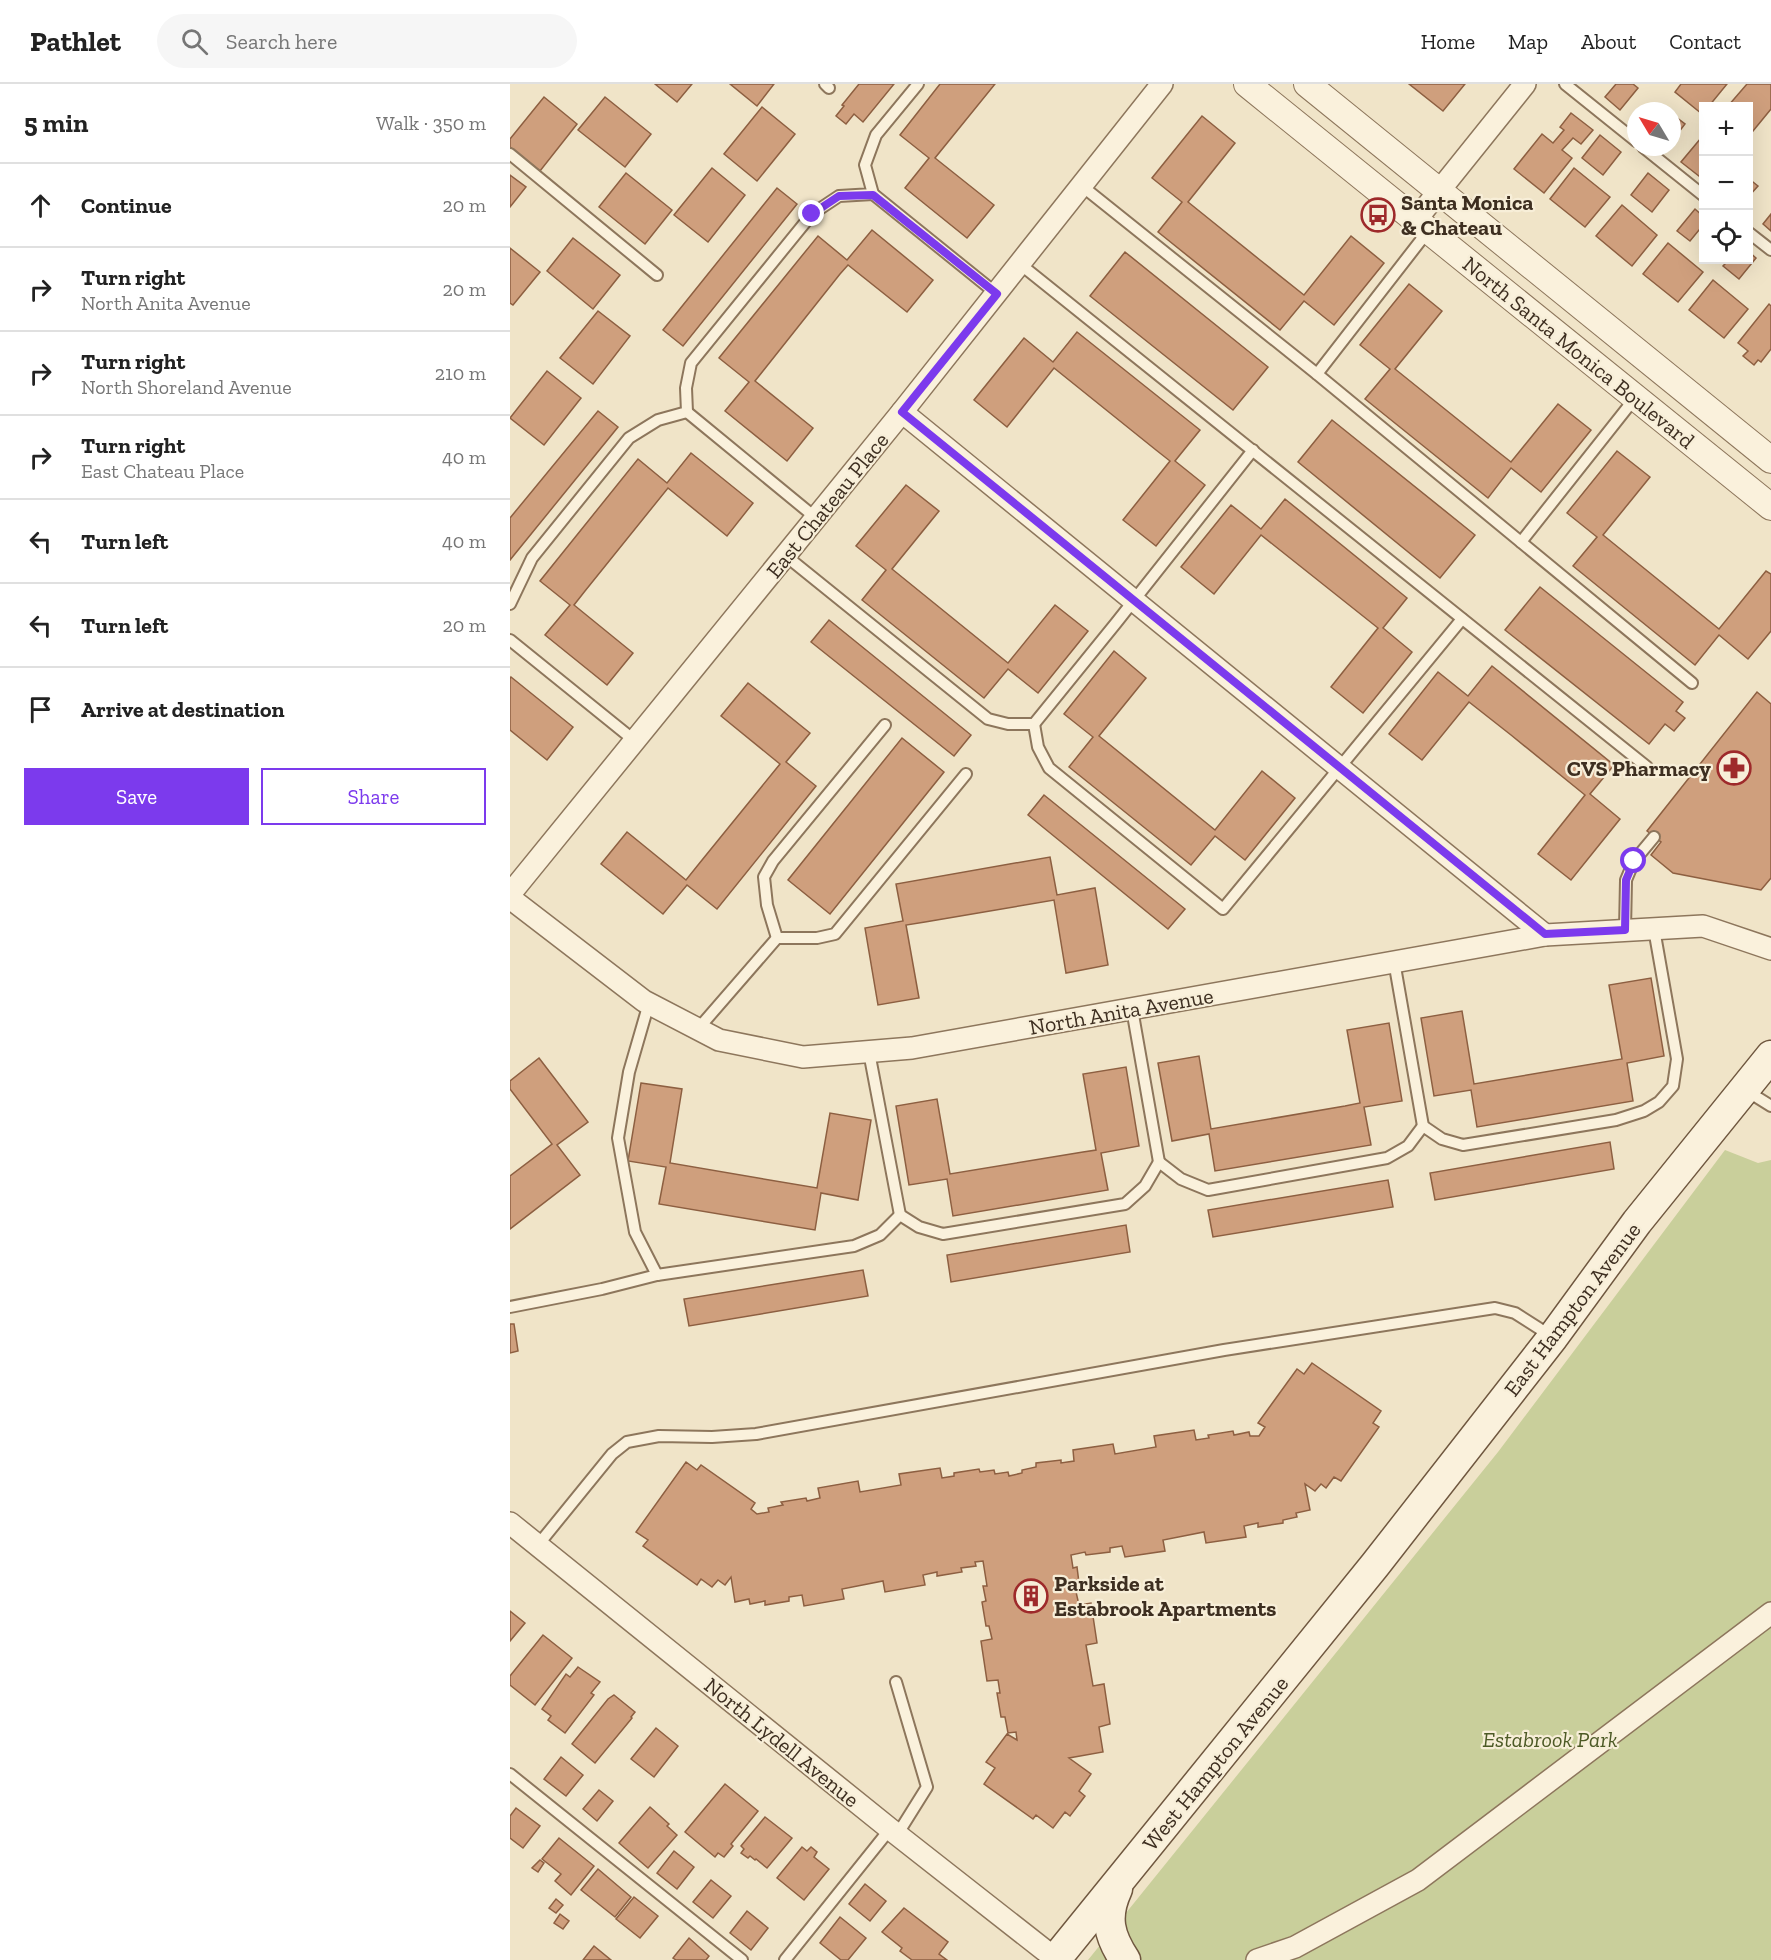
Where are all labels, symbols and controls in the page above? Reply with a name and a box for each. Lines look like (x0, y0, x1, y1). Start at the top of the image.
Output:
search box (157, 14, 577, 68)
text: Pathlet (30, 25, 121, 58)
icon: search (178, 25, 211, 58)
text: Search here (226, 28, 337, 55)
text: Home (1421, 29, 1475, 54)
text: Map (1508, 29, 1548, 54)
text: About (1581, 29, 1636, 54)
text: Contact (1669, 29, 1741, 54)
north arrow (1627, 102, 1681, 156)
map controls (1699, 102, 1753, 264)
button: + (1699, 102, 1753, 156)
text: 5 min (24, 107, 88, 139)
text: Walk · 350 m (376, 111, 486, 135)
button: − (1699, 156, 1753, 210)
icon: ahead (24, 189, 57, 222)
place label: Santa Monica & Chateau (1401, 189, 1533, 241)
text: Continue (81, 192, 172, 219)
text: 20 m (442, 193, 486, 217)
bus stop icon: Santa Monica & Chateau (1360, 197, 1396, 233)
route end (798, 200, 824, 226)
button: locate (1699, 210, 1753, 264)
street label: North Santa Monica Boulevard (1457, 250, 1700, 454)
text: Turn right (81, 264, 185, 291)
icon: right (24, 273, 57, 306)
text: 20 m (442, 277, 486, 301)
text: North Anita Avenue (81, 291, 251, 315)
text: Turn right (81, 348, 185, 375)
icon: right (24, 357, 57, 390)
text: 210 m (435, 361, 486, 385)
text: North Shoreland Avenue (81, 375, 292, 399)
street label: East Chateau Place (760, 427, 894, 584)
text: Turn right (81, 432, 185, 459)
icon: right (24, 441, 57, 474)
text: 40 m (442, 445, 486, 469)
text: East Chateau Place (81, 459, 244, 483)
icon: left (24, 525, 57, 558)
text: Turn left (81, 528, 168, 555)
text: 40 m (442, 529, 486, 553)
icon: left (24, 609, 57, 642)
text: Turn left (81, 612, 168, 639)
text: 20 m (442, 613, 486, 637)
icon: arrive (24, 693, 57, 726)
text: Arrive at destination (81, 696, 284, 723)
pharmacy icon: CVS Pharmacy (1716, 750, 1752, 786)
place label: CVS Pharmacy (1567, 755, 1711, 782)
button: Save (24, 768, 249, 825)
button: Share (261, 768, 486, 825)
route start (1620, 847, 1646, 873)
street label: North Anita Avenue (1027, 982, 1215, 1041)
street label: East Hampton Avenue (1498, 1217, 1647, 1402)
place label: Parkside at Estabrook Apartments (1054, 1570, 1276, 1622)
building icon: Parkside at Estabrook Apartments (1013, 1578, 1049, 1614)
street label: West Hampton Avenue (1137, 1671, 1294, 1856)
street label: North Lydell Avenue (699, 1672, 865, 1813)
park label: Estabrook Park (1482, 1726, 1618, 1753)

